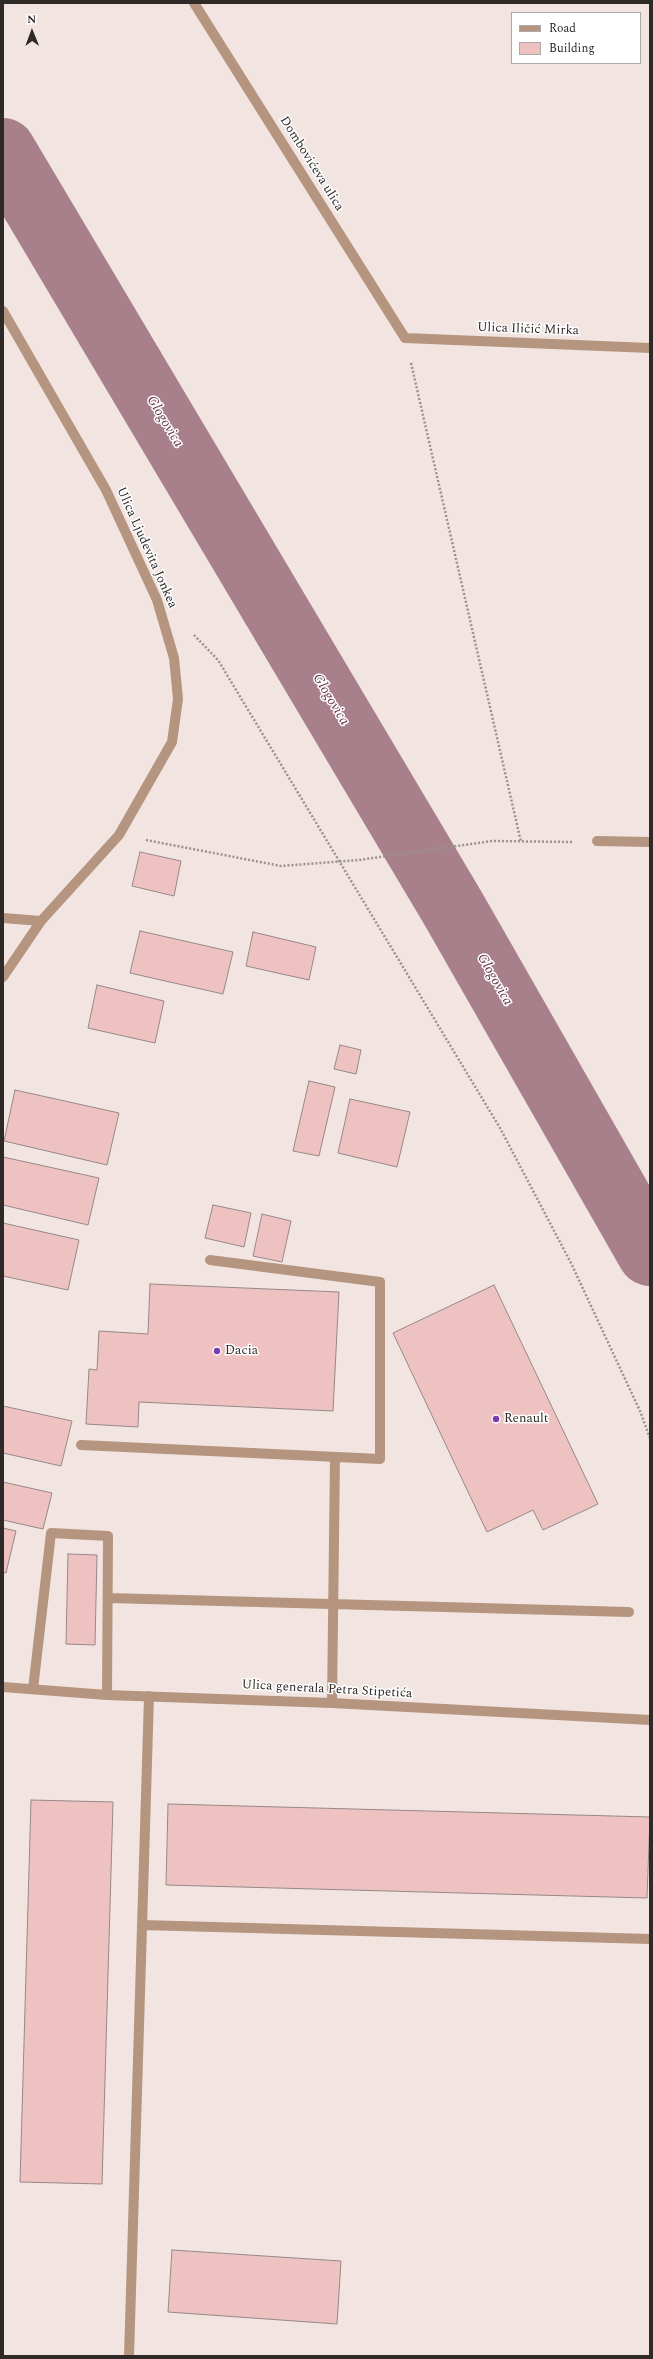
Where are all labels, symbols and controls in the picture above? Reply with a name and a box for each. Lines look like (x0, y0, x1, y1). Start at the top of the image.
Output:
text: N (27, 11, 36, 28)
north arrow (12, 12, 52, 52)
legend (511, 12, 641, 64)
text: Road (549, 19, 576, 38)
text: Building (549, 39, 595, 58)
street label: Dombovićeva ulica (276, 114, 346, 214)
street label: Ulica Iličić Mirka (477, 320, 579, 340)
water label: Glogovica (142, 393, 186, 451)
street label: Ulica Ljudevita Jonkea (112, 485, 180, 611)
water label: Glogovica (308, 671, 352, 729)
water label: Glogovica (473, 951, 515, 1009)
place label: Dacia (225, 1343, 258, 1359)
marker: Dacia (212, 1346, 222, 1356)
place label: Renault (504, 1411, 548, 1427)
marker: Renault (491, 1414, 501, 1424)
street label: Ulica generala Petra Stipetića (241, 1678, 413, 1702)

